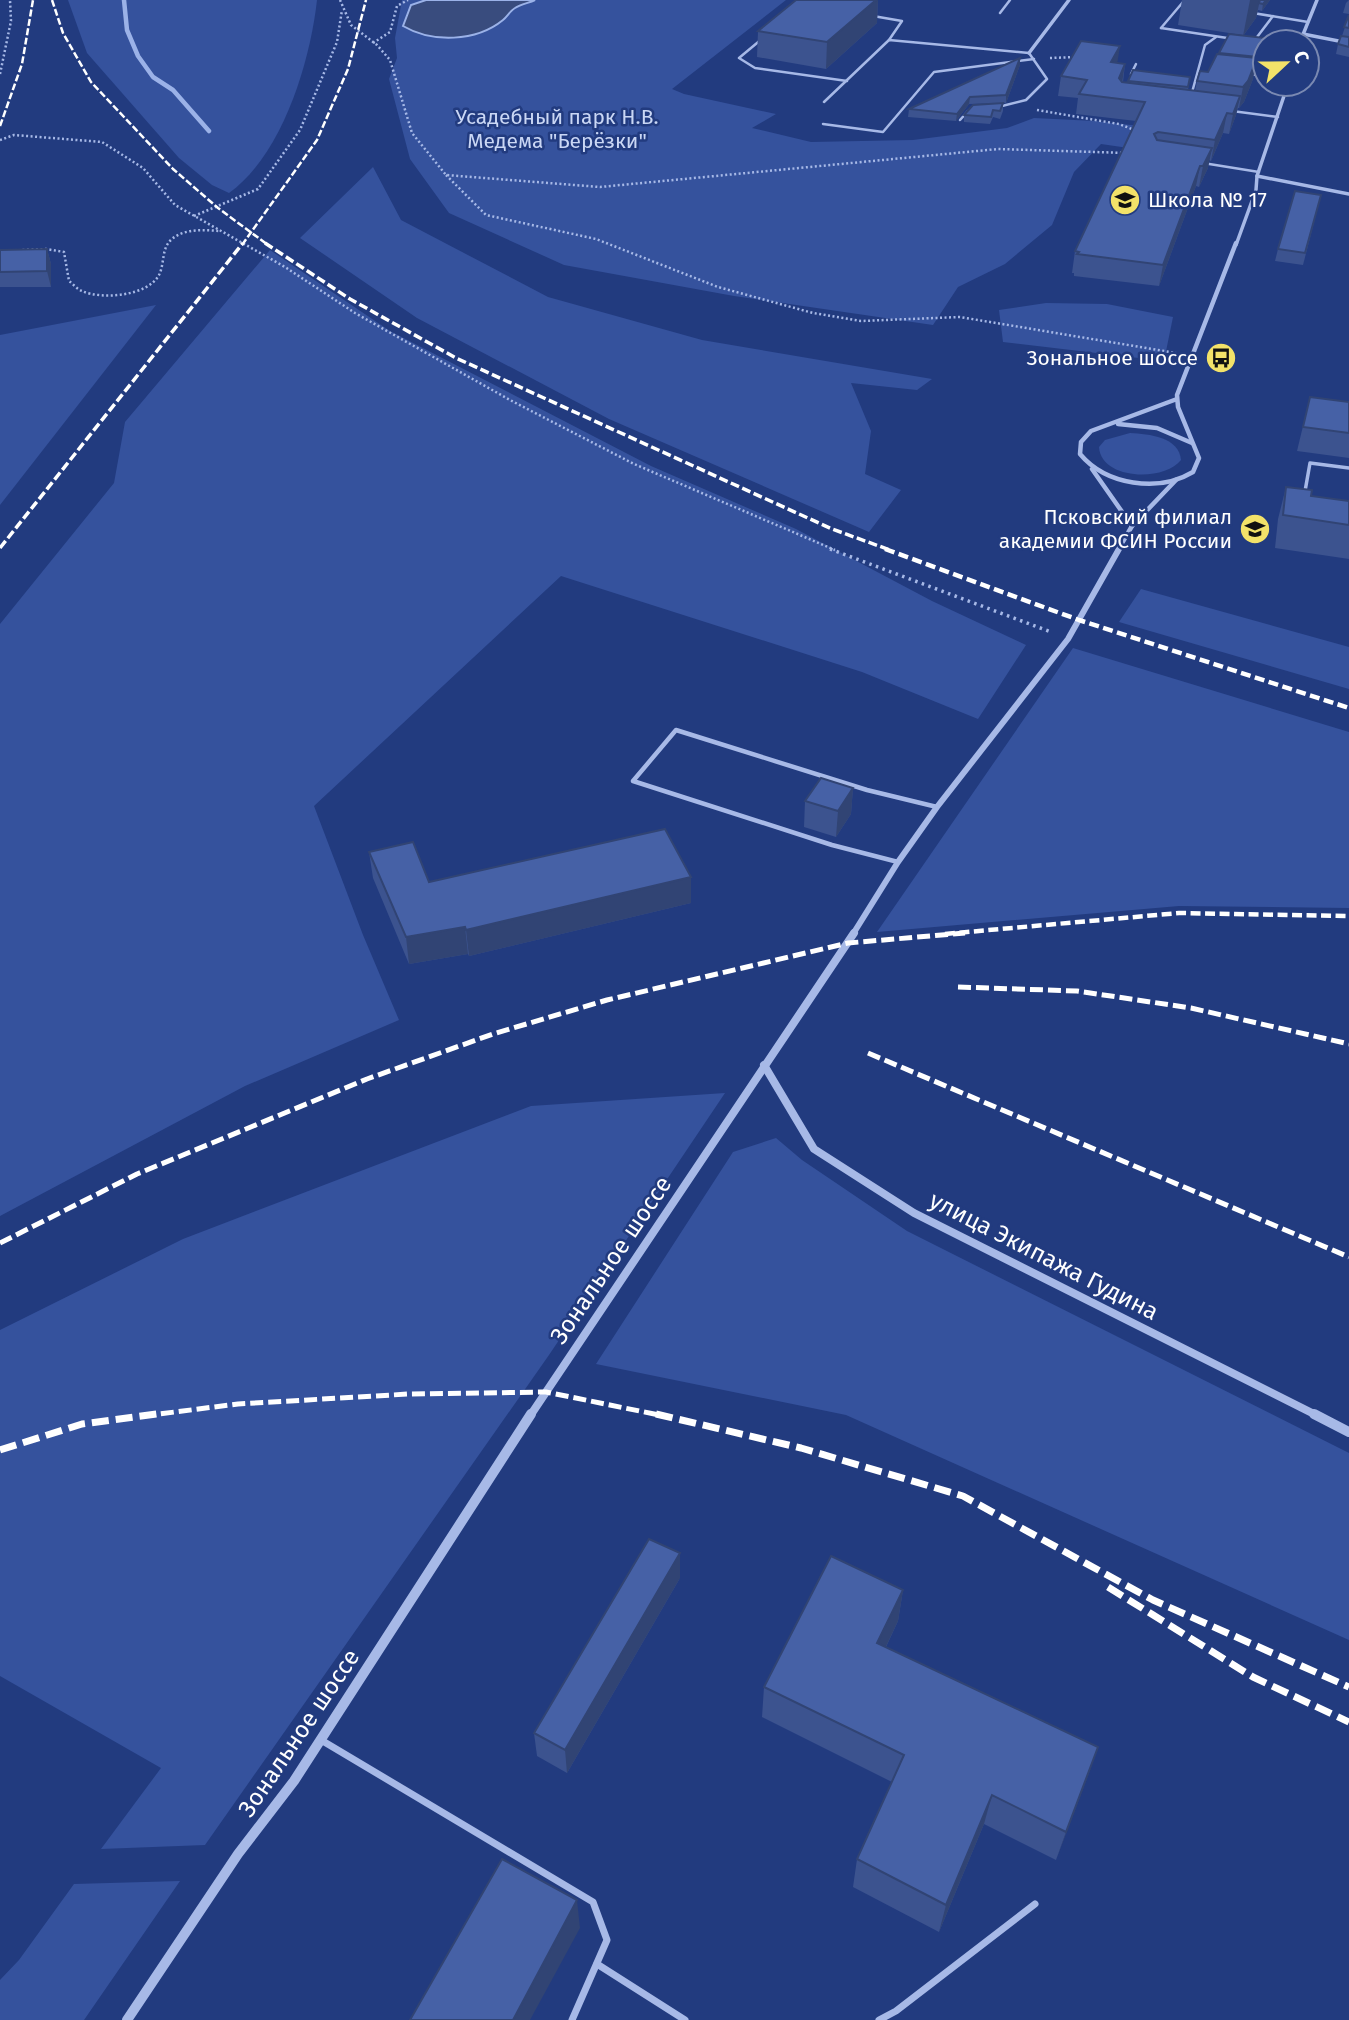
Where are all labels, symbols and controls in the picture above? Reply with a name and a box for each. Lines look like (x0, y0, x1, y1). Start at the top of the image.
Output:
north arrow (1251, 28, 1321, 98)
text: С (1289, 47, 1314, 66)
park label: Усадебный парк Н.В. Медема "Берёзки" (456, 104, 658, 154)
school or university icon: Школа № 17 (1108, 183, 1142, 217)
place label: Школа № 17 (1148, 187, 1267, 213)
bus stop icon: Зональное шоссе (1204, 341, 1238, 375)
place label: Зональное шоссе (1027, 345, 1198, 371)
place label: Псковский филиал академии ФСИН России (999, 504, 1232, 554)
school or university icon: Псковский филиал академии ФСИН России (1238, 512, 1272, 546)
street label: Зональное шоссе (545, 1171, 677, 1349)
street label: улица Экипажа Гудина (925, 1186, 1163, 1326)
street label: Зональное шоссе (233, 1644, 365, 1822)

